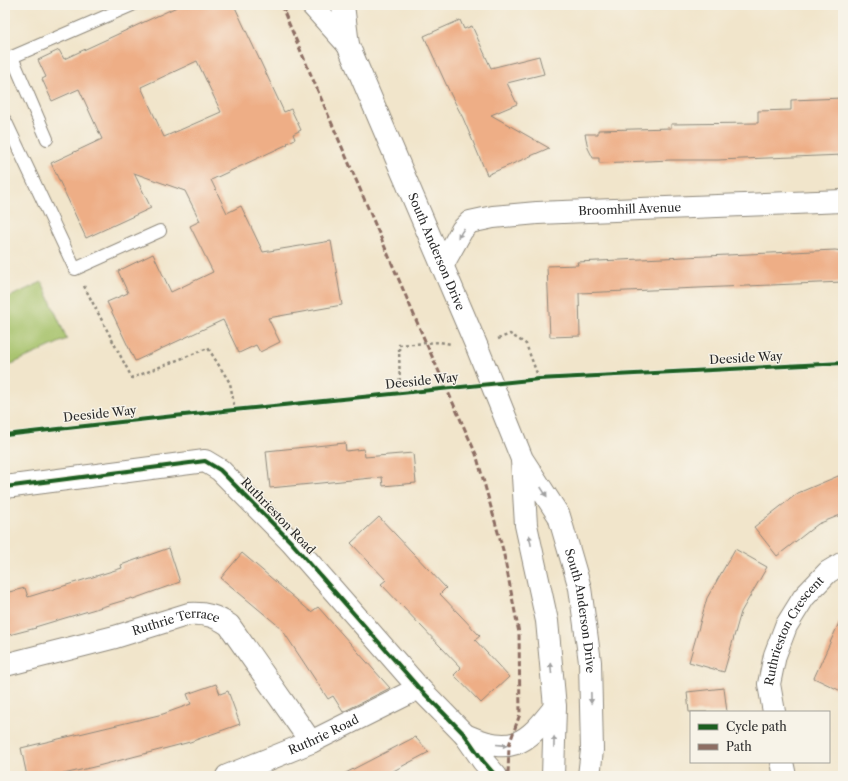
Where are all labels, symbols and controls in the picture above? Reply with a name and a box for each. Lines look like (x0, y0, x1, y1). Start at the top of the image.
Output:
street label: South Anderson Drive (405, 190, 469, 313)
street label: Broomhill Avenue (578, 199, 682, 218)
one-way arrow (457, 228, 465, 238)
street label: Deeside Way (709, 348, 783, 367)
street label: Deeside Way (385, 369, 460, 392)
street label: Deeside Way (63, 402, 138, 425)
street label: Ruthrieston Road (238, 474, 319, 558)
one-way arrow (540, 486, 547, 498)
one-way arrow (526, 534, 532, 547)
street label: South Anderson Drive (562, 547, 598, 674)
street label: Ruthrieston Crescent (761, 572, 827, 687)
street label: Ruthrie Terrace (130, 606, 223, 638)
one-way arrow (548, 662, 555, 674)
one-way arrow (588, 692, 594, 705)
street label: Ruthrie Road (286, 711, 362, 757)
legend (690, 711, 830, 763)
text: Cycle path (726, 719, 787, 734)
one-way arrow (551, 735, 557, 748)
text: Path (726, 739, 752, 754)
one-way arrow (496, 741, 508, 748)

